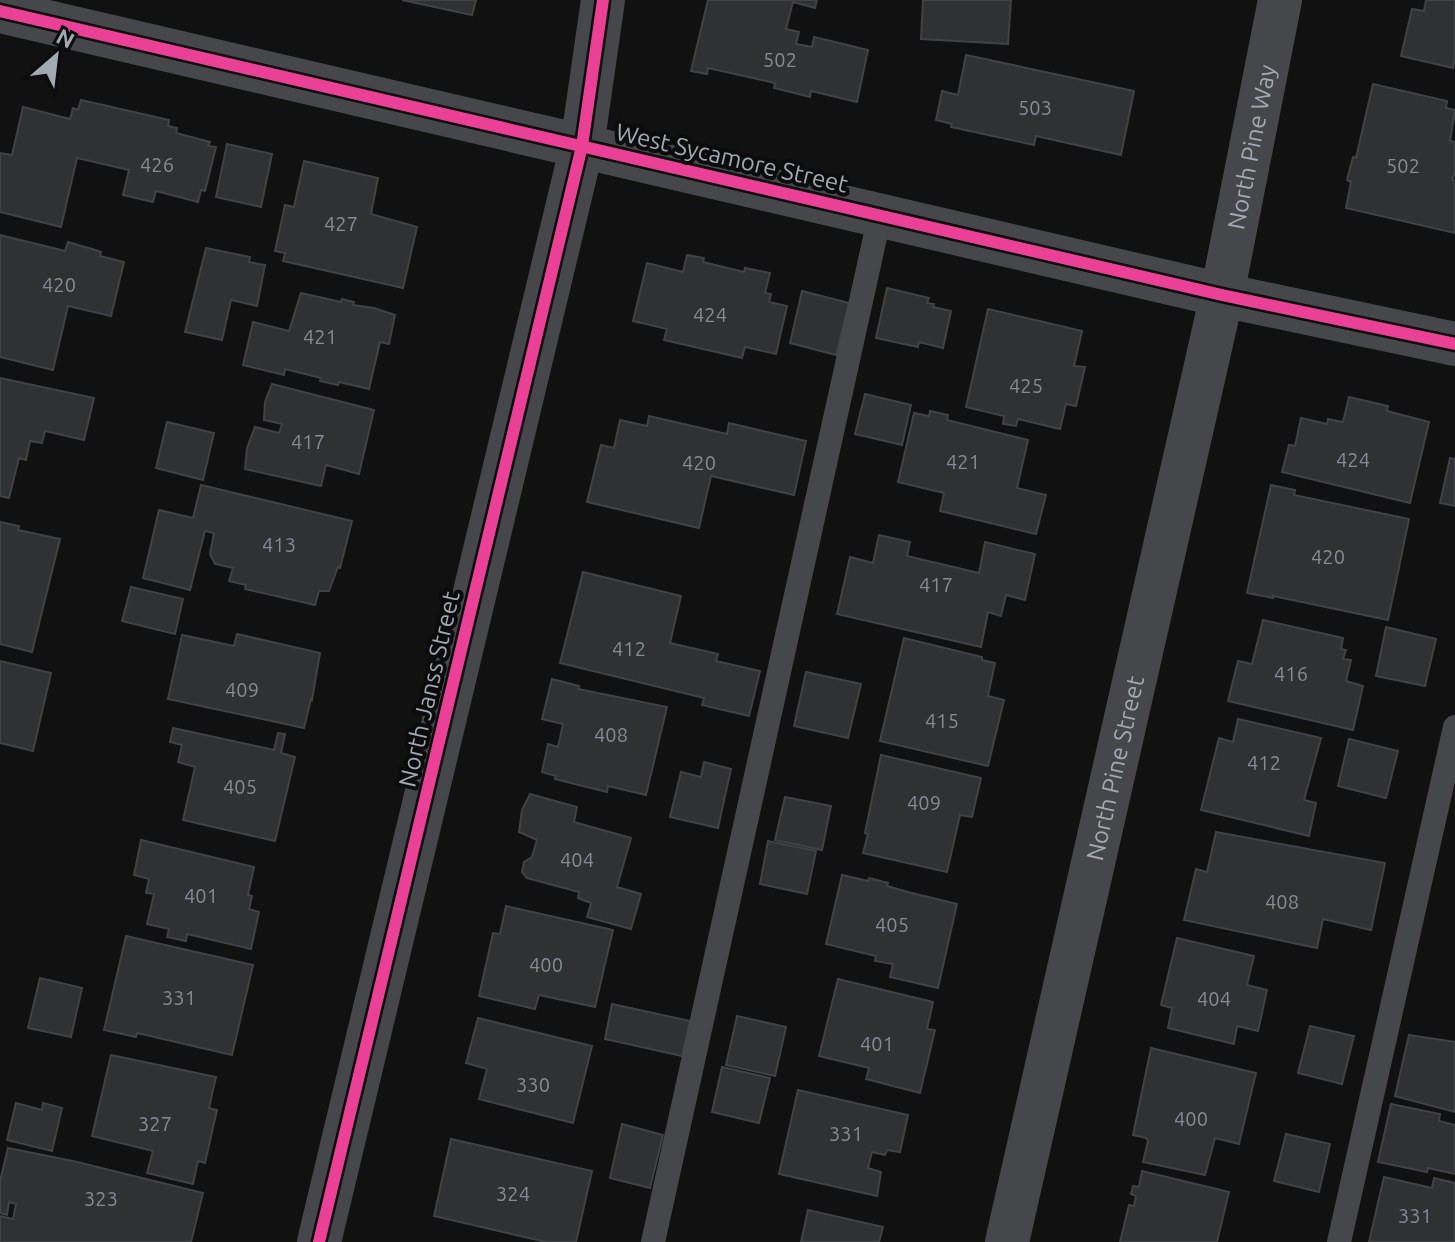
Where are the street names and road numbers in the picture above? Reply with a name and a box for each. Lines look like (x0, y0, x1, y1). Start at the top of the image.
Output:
street label: North Pine Way (1222, 62, 1281, 232)
street label: West Sycamore Street (613, 118, 851, 198)
street label: North Janss Street (393, 588, 465, 790)
street label: North Pine Street (1081, 673, 1149, 863)

